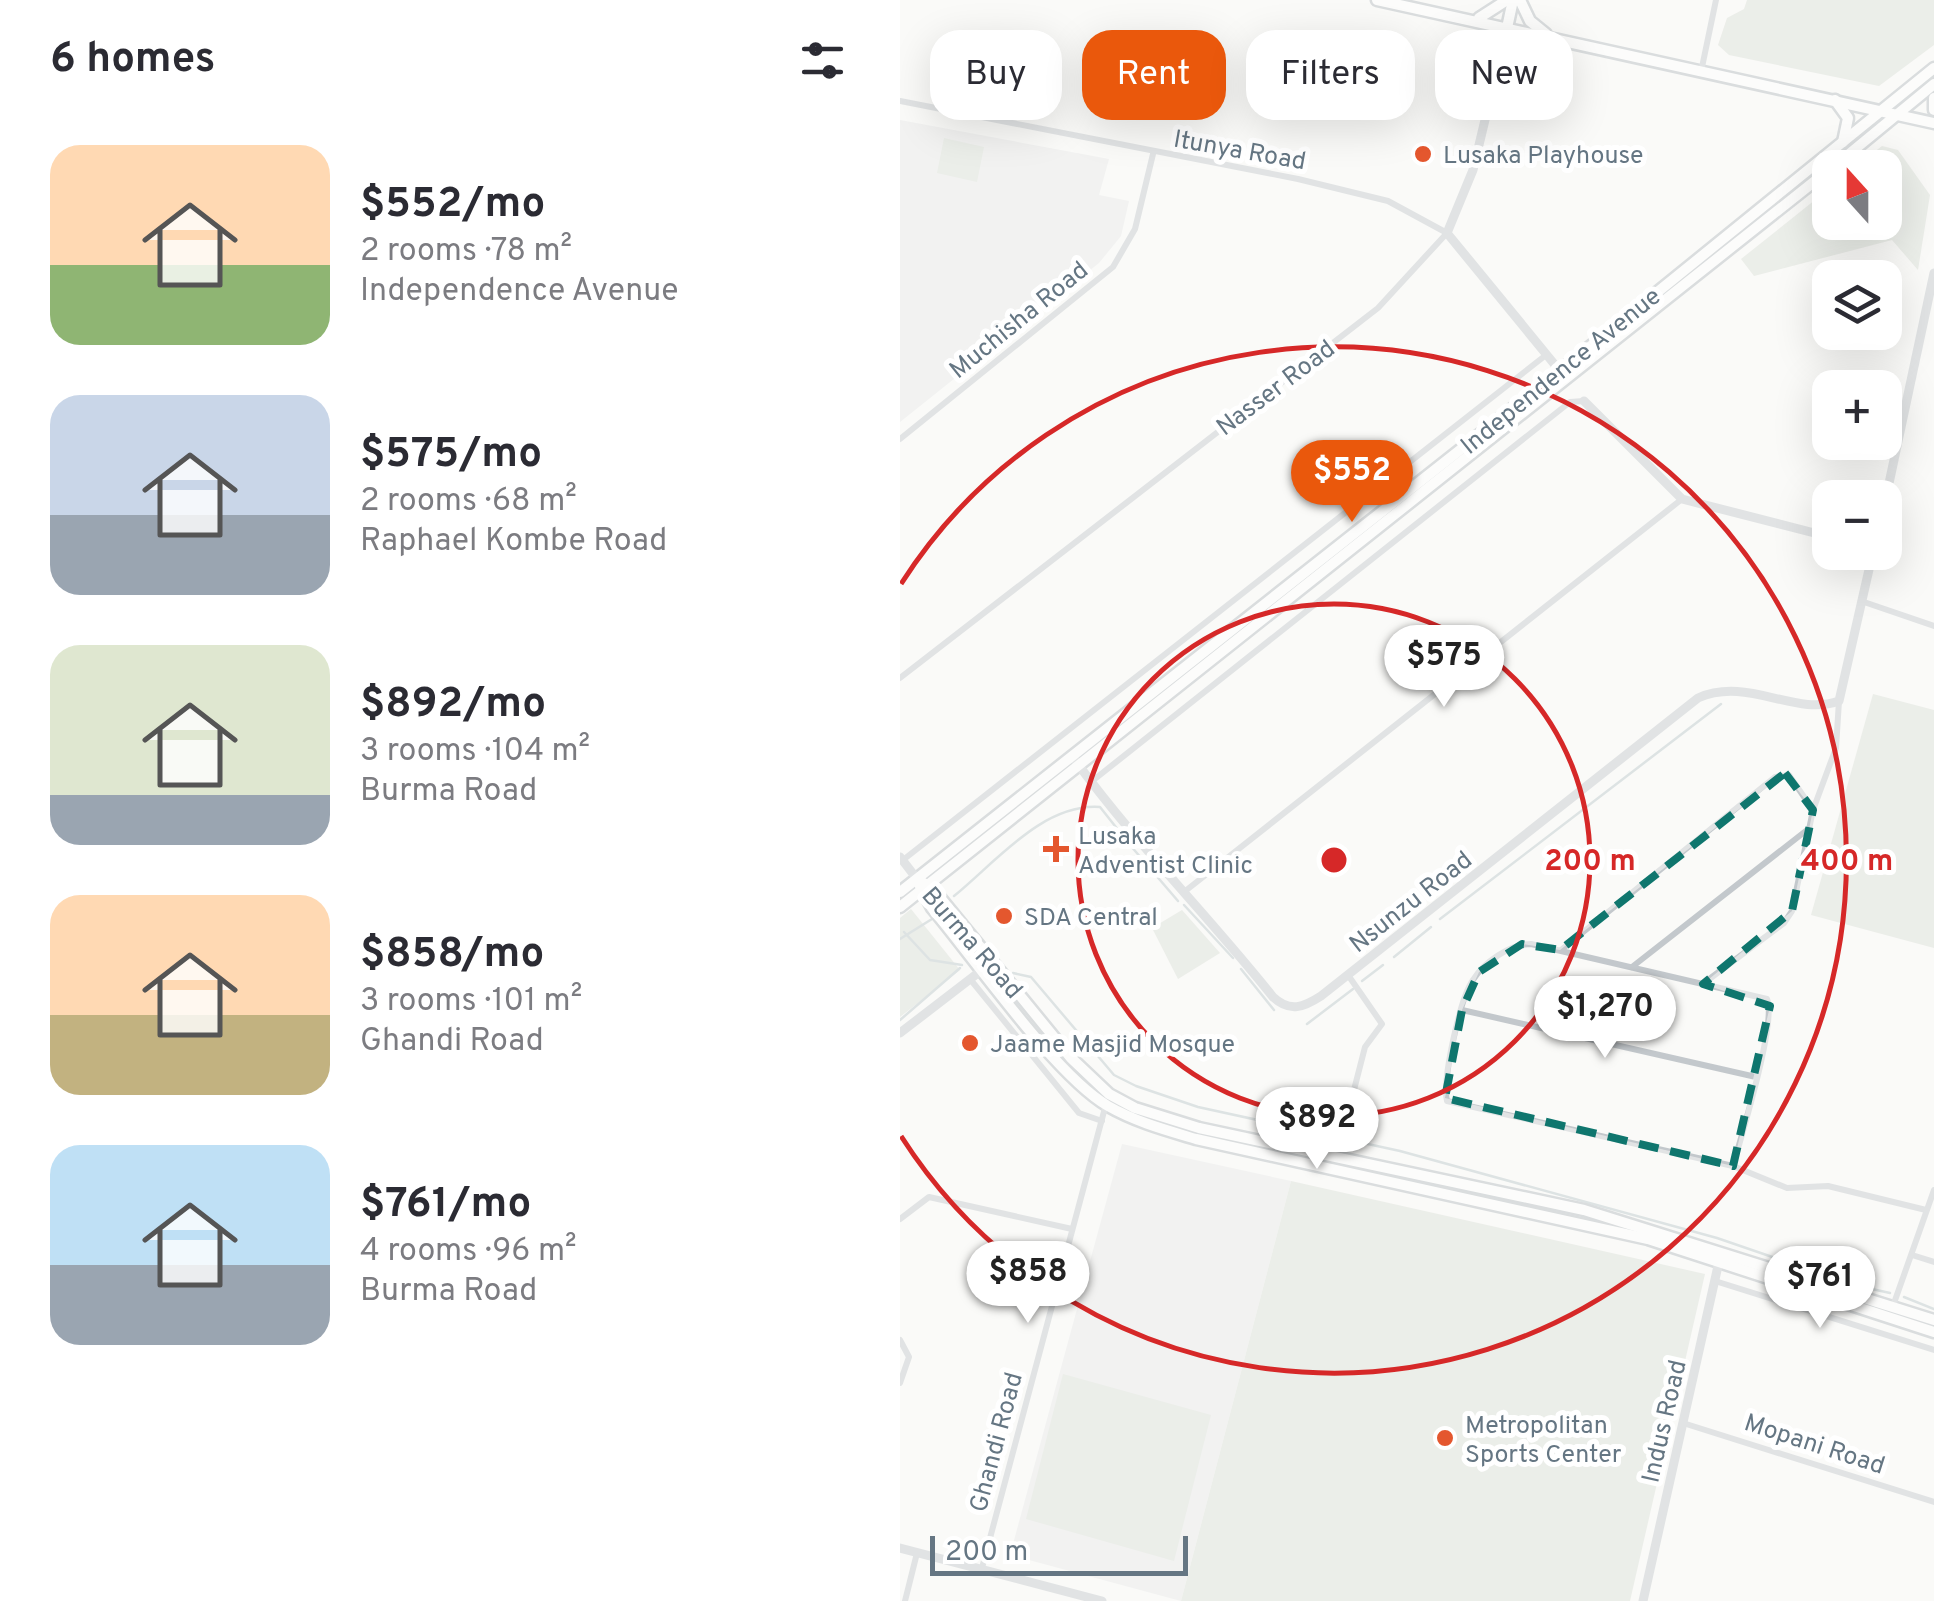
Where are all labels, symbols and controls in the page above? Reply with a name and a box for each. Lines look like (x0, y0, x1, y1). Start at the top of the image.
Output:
chip: Buy (930, 30, 1062, 120)
chip: Rent (1082, 30, 1226, 120)
chip: Filters (1246, 30, 1415, 120)
chip: New (1435, 30, 1573, 120)
icon: filters (795, 33, 850, 88)
text: 6 homes (50, 34, 215, 87)
street label: Itunya Road (1171, 125, 1308, 179)
place label: Lusaka Playhouse (1443, 141, 1643, 173)
marker: Lusaka Playhouse (1412, 143, 1434, 165)
north arrow (1812, 150, 1902, 240)
map controls (1812, 150, 1902, 570)
text: $552/mo (360, 179, 545, 232)
icon: home (130, 185, 250, 305)
text: 2 rooms · 78 m² (360, 232, 572, 272)
street label: Muchisha Road (944, 255, 1096, 387)
button: layers (1812, 260, 1902, 350)
text: Independence Avenue (360, 272, 678, 312)
street label: Independence Avenue (1455, 282, 1669, 463)
street label: Nasser Road (1211, 334, 1343, 444)
button: + (1812, 370, 1902, 460)
text: $575/mo (360, 429, 542, 482)
icon: home (130, 435, 250, 555)
pin: $552 (1293, 440, 1411, 525)
text: $552 (1313, 452, 1391, 492)
button: − (1812, 480, 1902, 570)
text: 2 rooms · 68 m² (360, 482, 577, 522)
text: Raphael Kombe Road (360, 522, 667, 562)
pin: $575 (1385, 625, 1503, 710)
text: $575 (1406, 637, 1482, 677)
text: $892/mo (360, 679, 546, 732)
icon: home (130, 685, 250, 805)
text: 3 rooms · 104 m² (360, 732, 590, 772)
text: Burma Road (360, 772, 537, 812)
place label: Lusaka Adventist Clinic (1078, 822, 1253, 883)
marker: Lusaka Adventist Clinic (1043, 836, 1069, 862)
centre of rings (1316, 842, 1352, 878)
text: 200 m (1544, 844, 1636, 881)
text: 400 m (1801, 844, 1893, 881)
street label: Nsunzu Road (1344, 845, 1480, 961)
street label: Burma Road (913, 881, 1028, 1007)
place label: SDA Central (1024, 903, 1158, 935)
marker: SDA Central (993, 905, 1015, 927)
text: $858/mo (360, 929, 544, 982)
icon: home (130, 935, 250, 1055)
pin: $1,270 (1524, 976, 1686, 1061)
text: 3 rooms · 101 m² (360, 982, 582, 1022)
text: $1,270 (1556, 988, 1654, 1028)
text: Ghandi Road (360, 1022, 544, 1062)
place label: Jaame Masjid Mosque (990, 1030, 1235, 1062)
marker: Jaame Masjid Mosque (959, 1032, 981, 1054)
pin: $892 (1258, 1087, 1376, 1172)
text: $892 (1278, 1099, 1356, 1139)
text: $761/mo (360, 1179, 531, 1232)
icon: home (130, 1185, 250, 1305)
text: 4 rooms · 96 m² (360, 1232, 577, 1272)
pin: $858 (969, 1241, 1087, 1326)
pin: $761 (1761, 1246, 1879, 1331)
text: $858 (988, 1253, 1068, 1293)
text: $761 (1786, 1258, 1854, 1298)
text: Burma Road (360, 1272, 537, 1312)
street label: Indus Road (1636, 1357, 1696, 1486)
street label: Ghandi Road (964, 1369, 1032, 1516)
street label: Mopani Road (1740, 1408, 1888, 1484)
place label: Metropolitan Sports Center (1465, 1411, 1622, 1472)
marker: Metropolitan Sports Center (1434, 1427, 1456, 1449)
scale bar (930, 1531, 1188, 1576)
text: 200 m (945, 1535, 1028, 1571)

